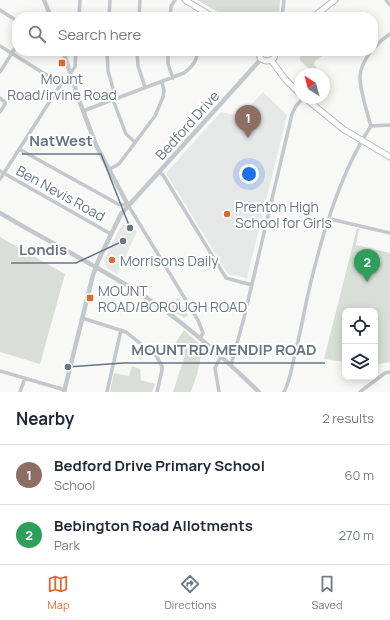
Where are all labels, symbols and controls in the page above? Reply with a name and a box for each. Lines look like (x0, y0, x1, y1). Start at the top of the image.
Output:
search box (12, 12, 378, 56)
icon: search (26, 23, 48, 45)
text: Search here (58, 24, 141, 45)
marker: Mount Road/irvine Road (57, 58, 67, 68)
north arrow (294, 68, 330, 104)
place label: Mount Road/irvine Road (7, 69, 117, 104)
street label: Bedford Drive (151, 86, 223, 164)
pin: 1 (235, 105, 261, 138)
callout: NatWest (22, 127, 101, 154)
text: NatWest (29, 130, 93, 151)
street label: Ben Nevis Road (13, 161, 109, 225)
your location (239, 164, 259, 184)
place label: Prenton High School for Girls (235, 197, 332, 232)
marker: Prenton High School for Girls (222, 209, 232, 219)
callout: Londis (11, 236, 76, 263)
text: Londis (19, 239, 67, 260)
pin: 2 (354, 249, 380, 282)
place label: Morrisons Daily (120, 251, 219, 270)
marker: Morrisons Daily (107, 255, 117, 265)
place label: MOUNT ROAD/BOROUGH ROAD (98, 281, 247, 316)
marker: MOUNT ROAD/BOROUGH ROAD (85, 293, 95, 303)
map controls (342, 308, 378, 380)
button: locate (342, 308, 378, 344)
callout: MOUNT RD/MENDIP ROAD (123, 336, 325, 363)
text: MOUNT RD/MENDIP ROAD (131, 339, 317, 360)
button: layers (342, 344, 378, 380)
text: Nearby (16, 407, 74, 430)
text: 2 results (322, 409, 374, 427)
text: Bedford Drive Primary School (54, 455, 265, 476)
text: 1 (26, 466, 32, 484)
text: 60 m (344, 466, 374, 484)
text: School (54, 476, 95, 494)
text: Bebington Road Allotments (54, 515, 253, 536)
text: 2 (25, 526, 33, 544)
text: 270 m (339, 526, 374, 544)
text: Park (54, 536, 80, 554)
tab: Map (47, 573, 69, 612)
tab: Directions (164, 573, 217, 612)
tab: Saved (312, 573, 343, 612)

